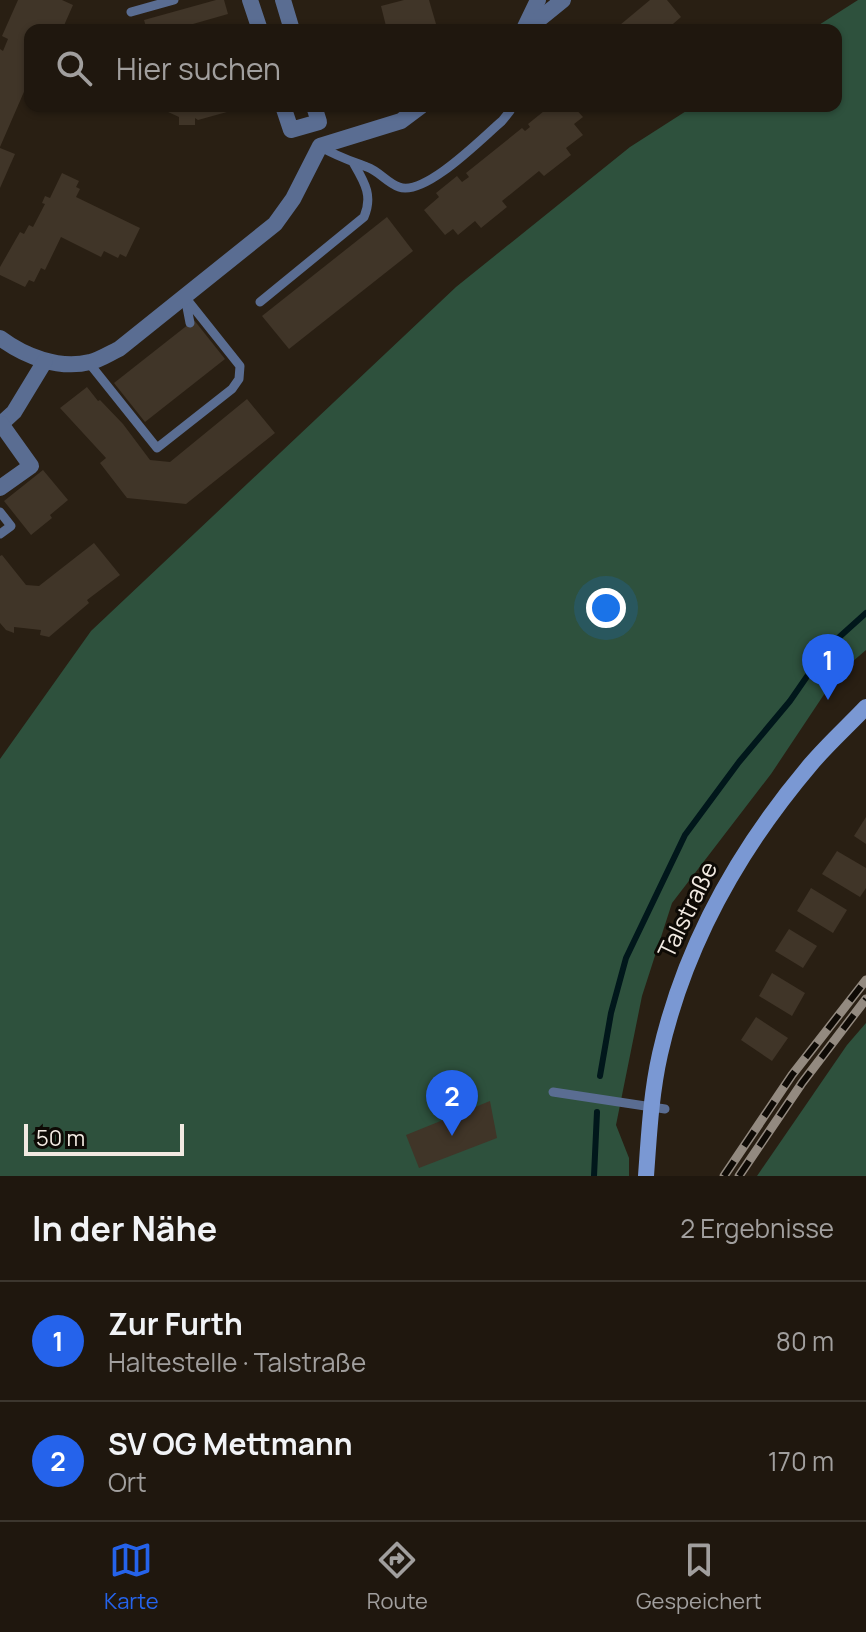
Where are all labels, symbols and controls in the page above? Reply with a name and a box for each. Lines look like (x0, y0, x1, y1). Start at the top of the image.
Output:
search box (24, 24, 842, 112)
icon: search (52, 46, 96, 90)
text: Hier suchen (116, 48, 281, 89)
your location (586, 588, 626, 628)
pin: 1 (802, 634, 854, 700)
street label: Talstraße (649, 856, 724, 963)
pin: 2 (426, 1070, 478, 1136)
scale bar (24, 1120, 184, 1156)
text: 50 m (36, 1123, 85, 1153)
text: In der Nähe (32, 1205, 217, 1251)
text: 2 Ergebnisse (680, 1210, 834, 1246)
text: Zur Furth (108, 1303, 243, 1344)
text: 1 (52, 1323, 64, 1359)
text: 80 m (776, 1323, 834, 1359)
text: Haltestelle · Talstraße (108, 1344, 366, 1380)
text: SV OG Mettmann (108, 1423, 352, 1464)
text: 2 (50, 1443, 66, 1479)
text: 170 m (768, 1443, 834, 1479)
text: Ort (108, 1464, 147, 1500)
tab: Karte (104, 1538, 159, 1616)
tab: Route (367, 1538, 428, 1616)
tab: Gespeichert (636, 1538, 762, 1616)

